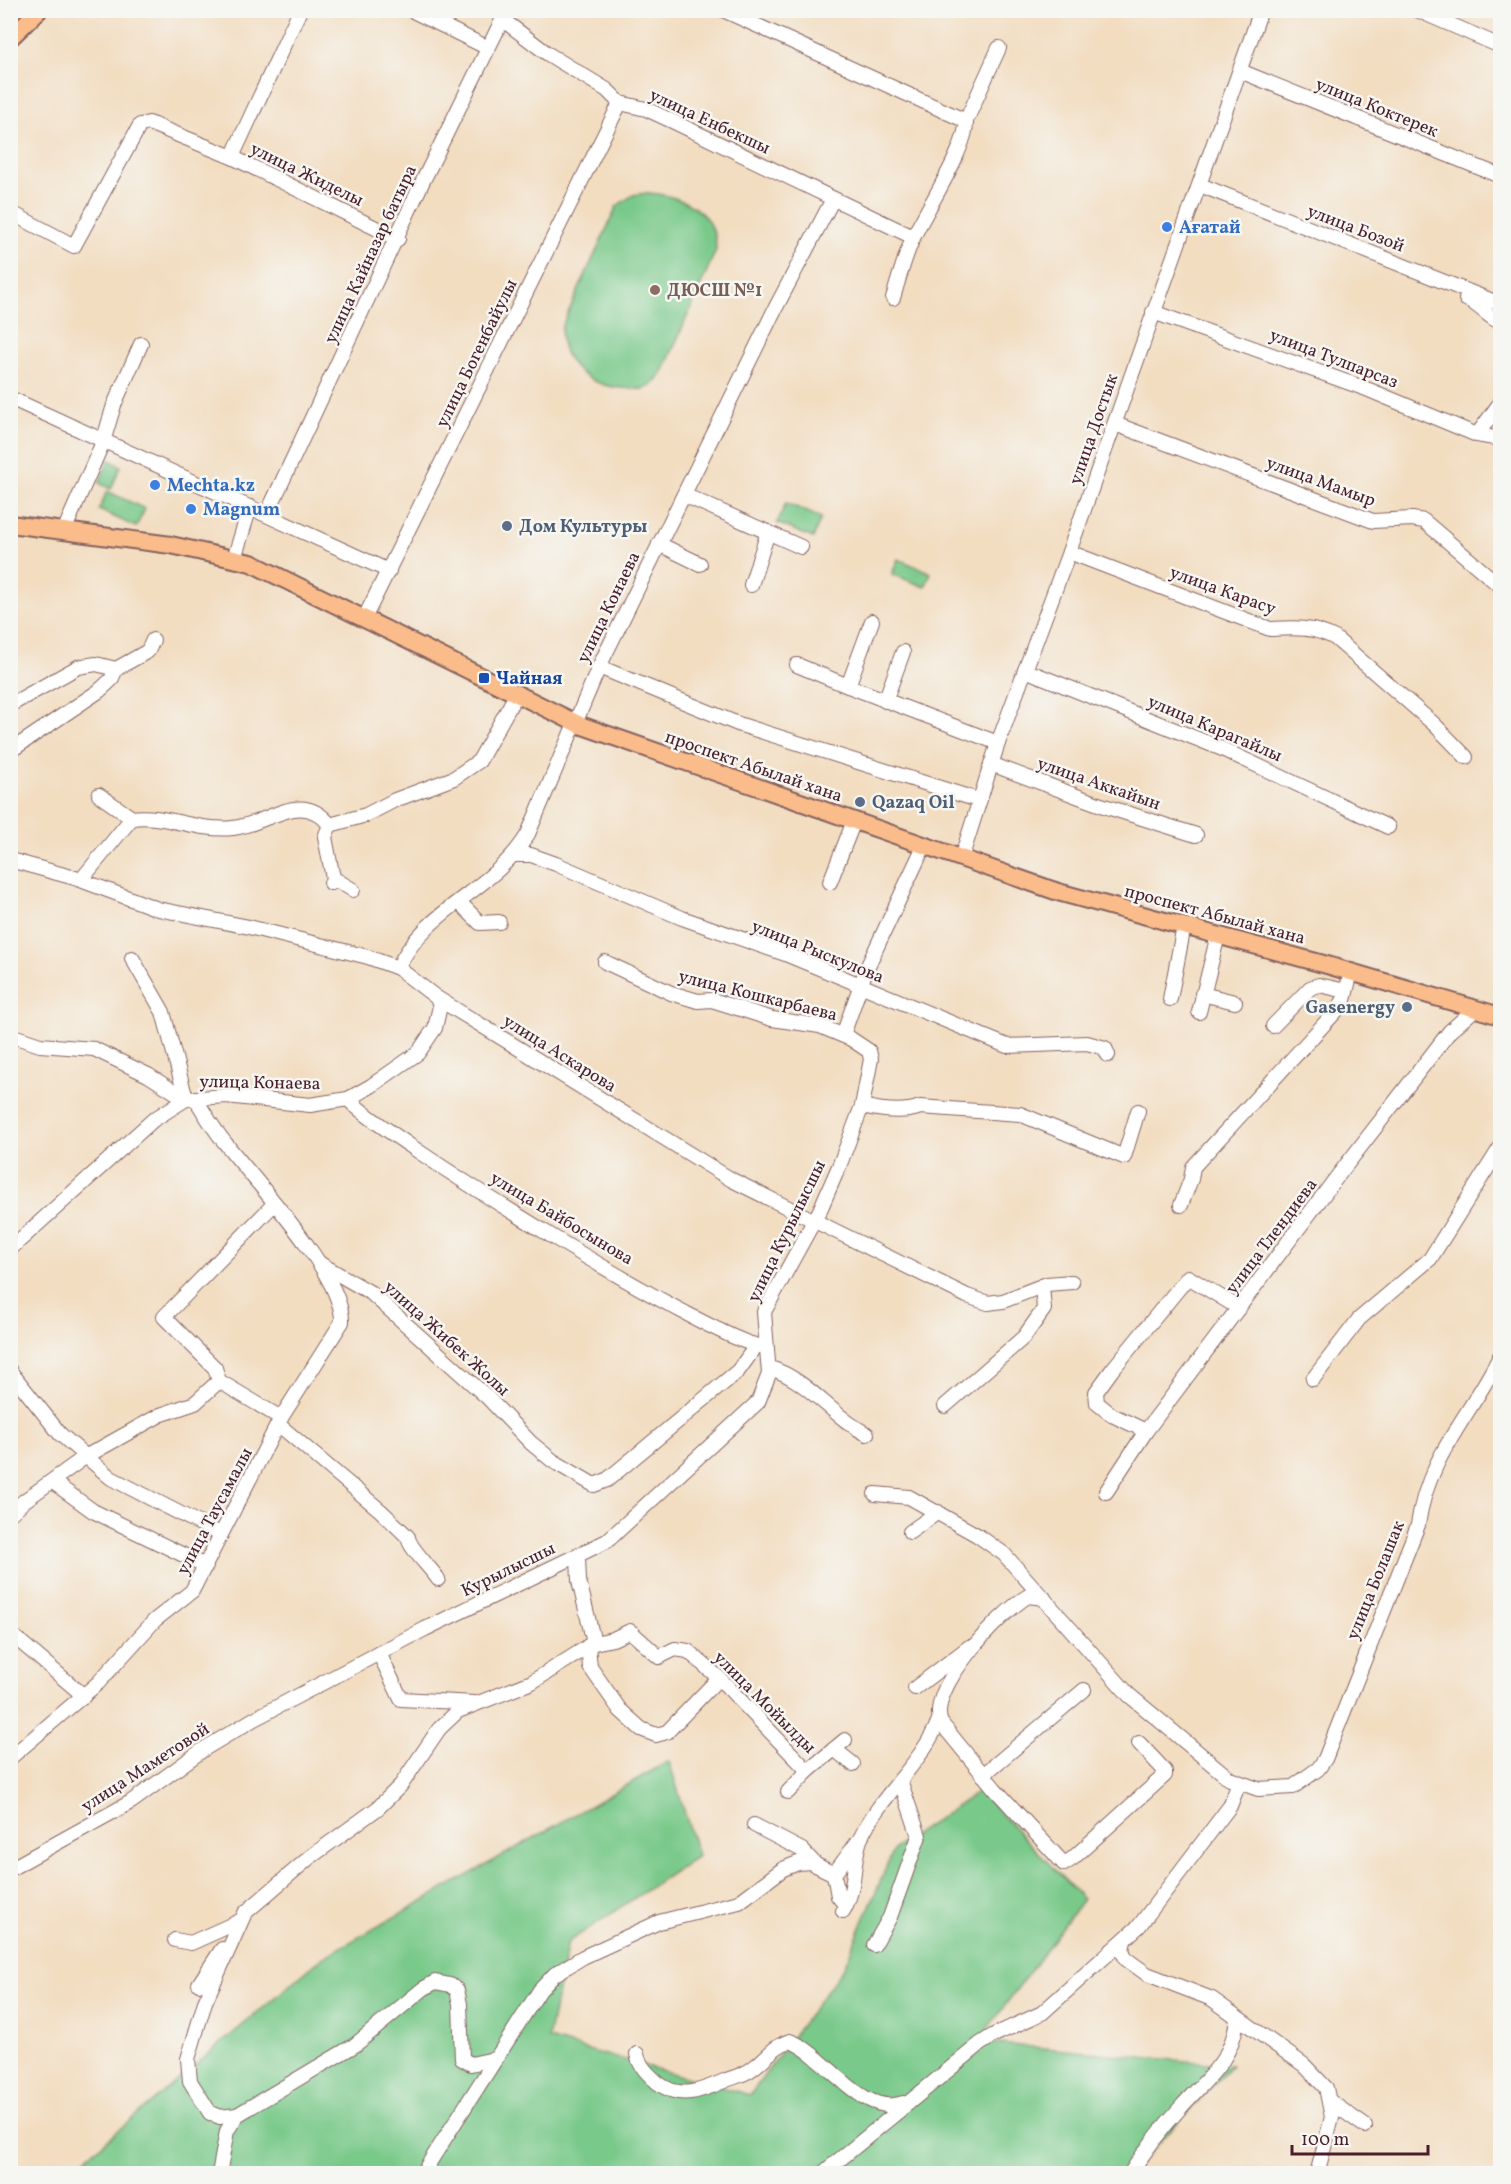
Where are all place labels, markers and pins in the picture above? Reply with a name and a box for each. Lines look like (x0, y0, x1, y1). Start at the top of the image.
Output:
place label: Ағатай (1179, 216, 1241, 241)
marker: Ағатай (1160, 220, 1174, 234)
place label: ДЮСШ №1 (667, 279, 762, 304)
marker: ДЮСШ №1 (648, 283, 662, 297)
place label: Mechta.kz (167, 474, 255, 499)
marker: Mechta.kz (148, 478, 162, 492)
place label: Magnum (203, 498, 280, 523)
marker: Magnum (184, 502, 198, 516)
place label: Дом Культуры (519, 515, 647, 540)
marker: Дом Культуры (500, 519, 514, 533)
place label: Чайная (496, 667, 562, 692)
marker: Чайная (477, 671, 491, 685)
place label: Qazaq Oil (872, 791, 955, 816)
marker: Qazaq Oil (853, 795, 867, 809)
place label: Gasenergy (1305, 996, 1395, 1021)
marker: Gasenergy (1400, 1000, 1414, 1014)

